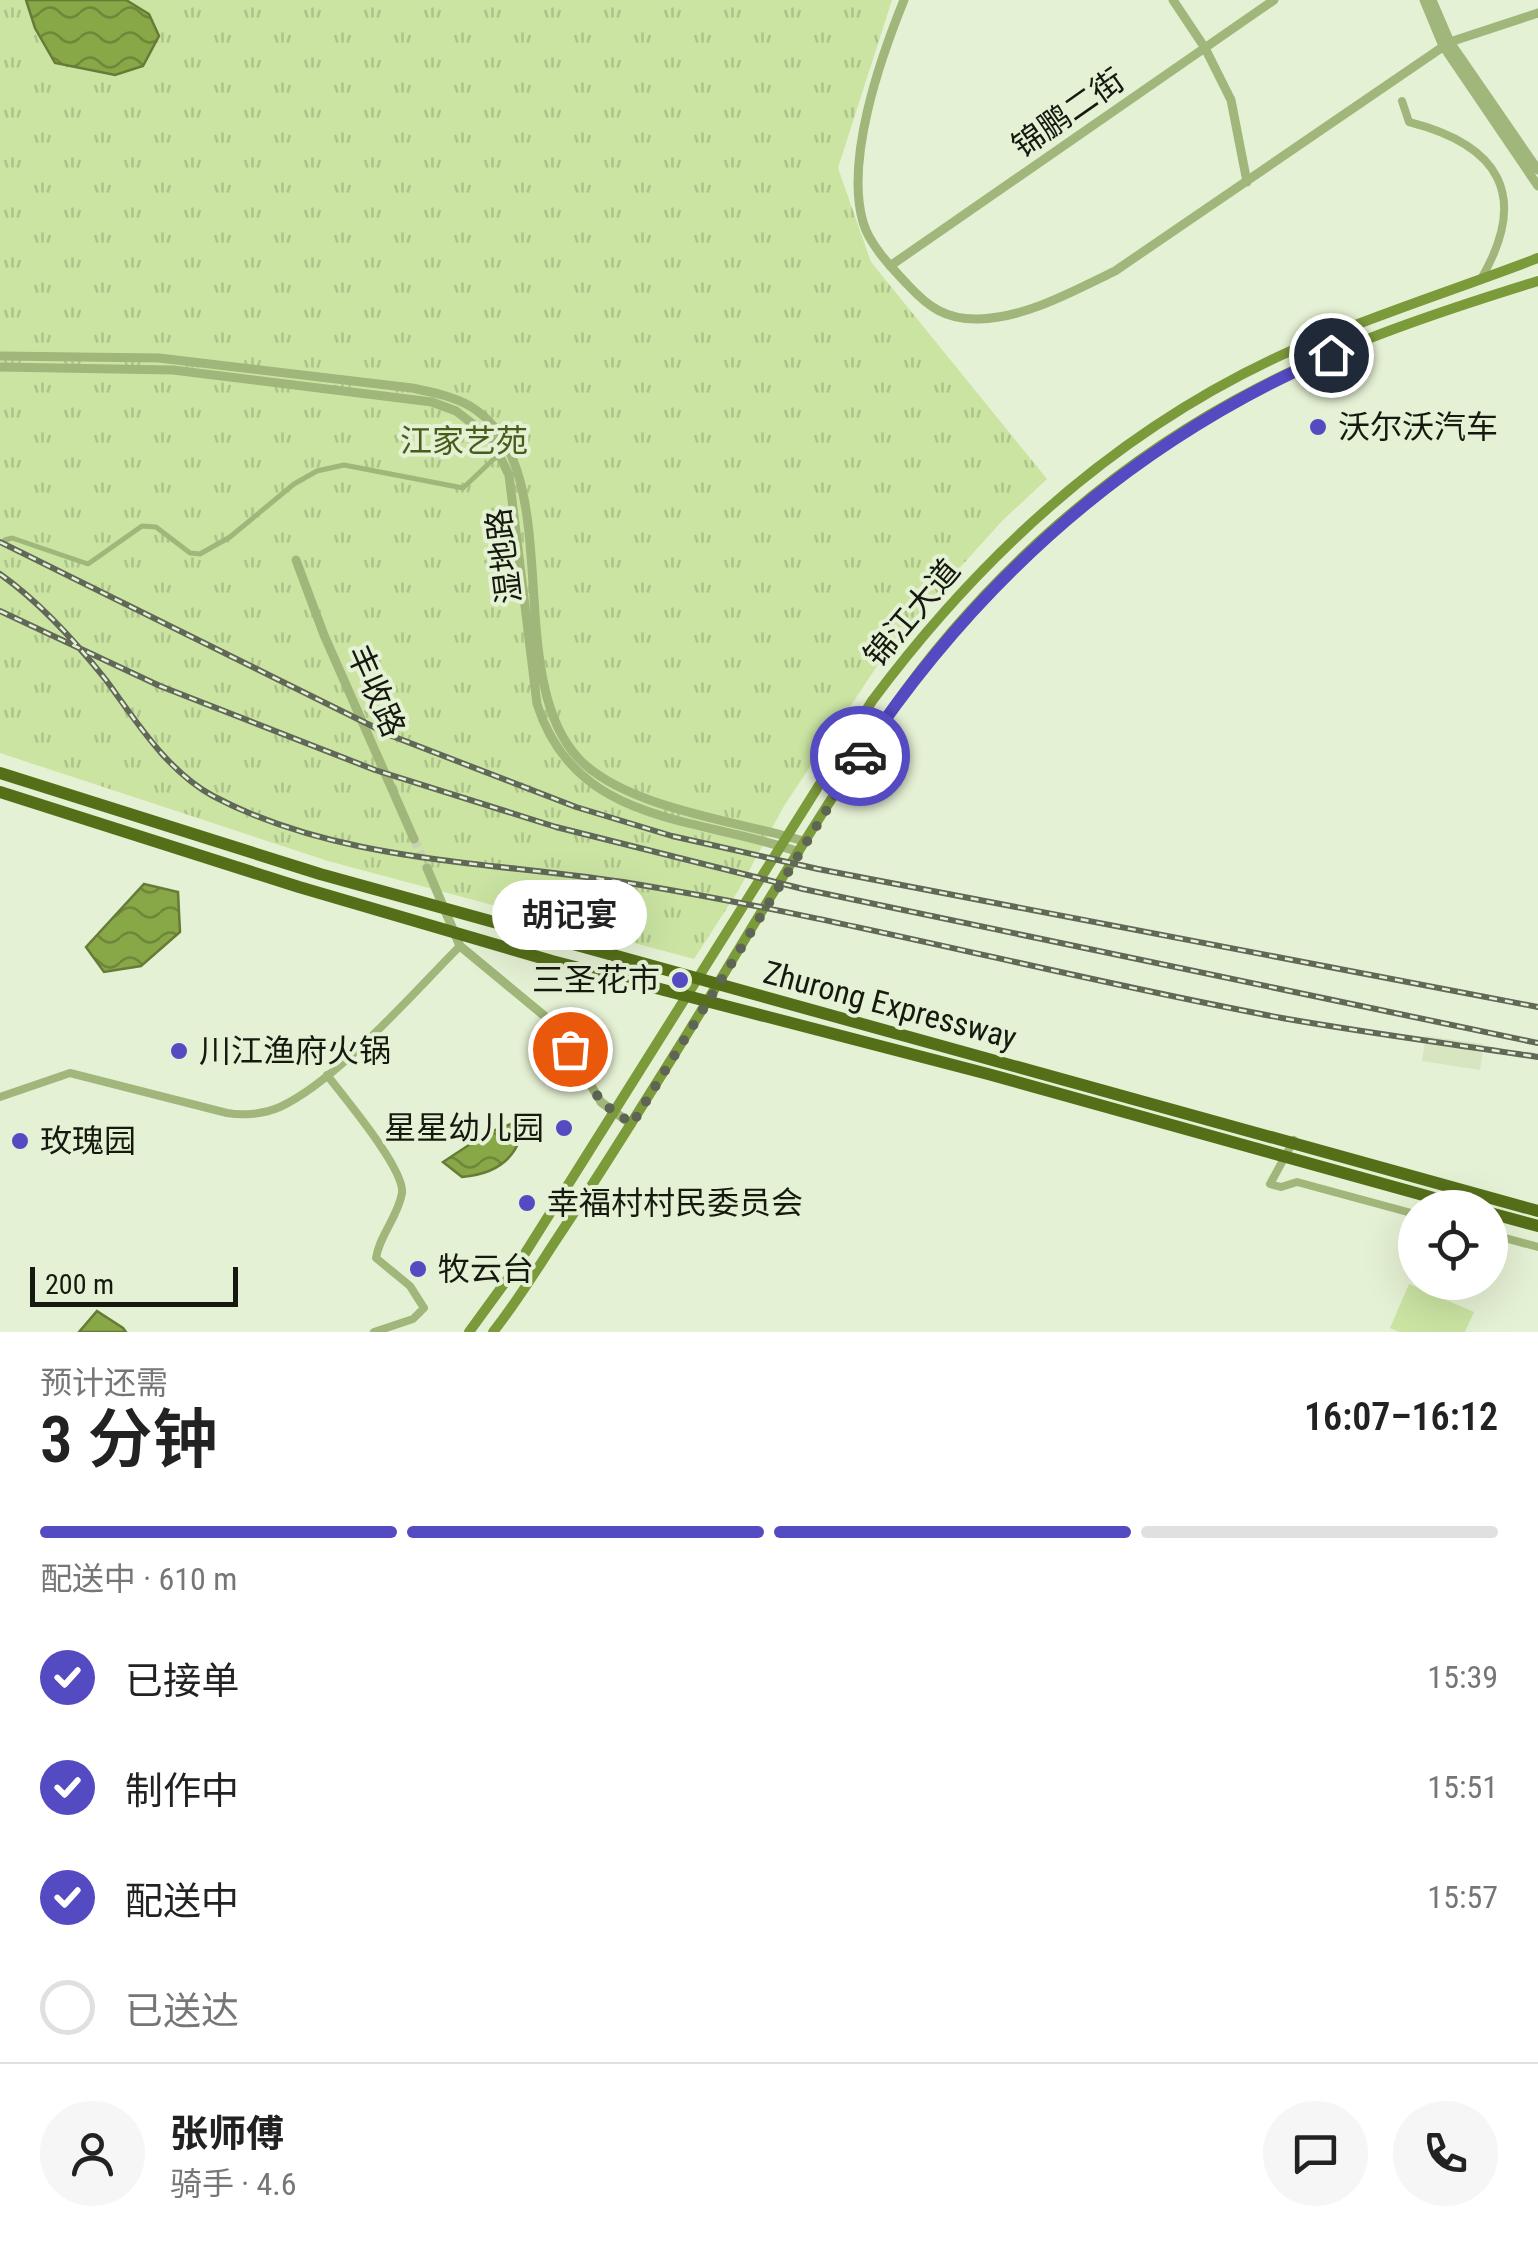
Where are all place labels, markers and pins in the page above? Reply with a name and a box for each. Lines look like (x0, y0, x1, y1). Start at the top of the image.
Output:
pin (1289, 313, 1374, 398)
place label: 沃尔沃汽车 (1338, 408, 1498, 446)
marker: 沃尔沃汽车 (1307, 416, 1329, 438)
callout: 胡记宴 (492, 879, 648, 949)
place label: 三圣花市 (532, 961, 660, 999)
marker: 三圣花市 (669, 969, 691, 991)
pin (528, 1007, 613, 1092)
place label: 川江渔府火锅 (199, 1032, 391, 1070)
marker: 川江渔府火锅 (168, 1040, 190, 1062)
place label: 星星幼儿园 (384, 1109, 544, 1147)
marker: 星星幼儿园 (553, 1117, 575, 1139)
place label: 玫瑰园 (40, 1122, 136, 1160)
marker: 玫瑰园 (9, 1130, 31, 1152)
place label: 幸福村村民委员会 (547, 1184, 803, 1222)
marker: 幸福村村民委员会 (516, 1192, 538, 1214)
place label: 牧云台 (438, 1250, 534, 1288)
marker: 牧云台 (407, 1258, 429, 1280)

